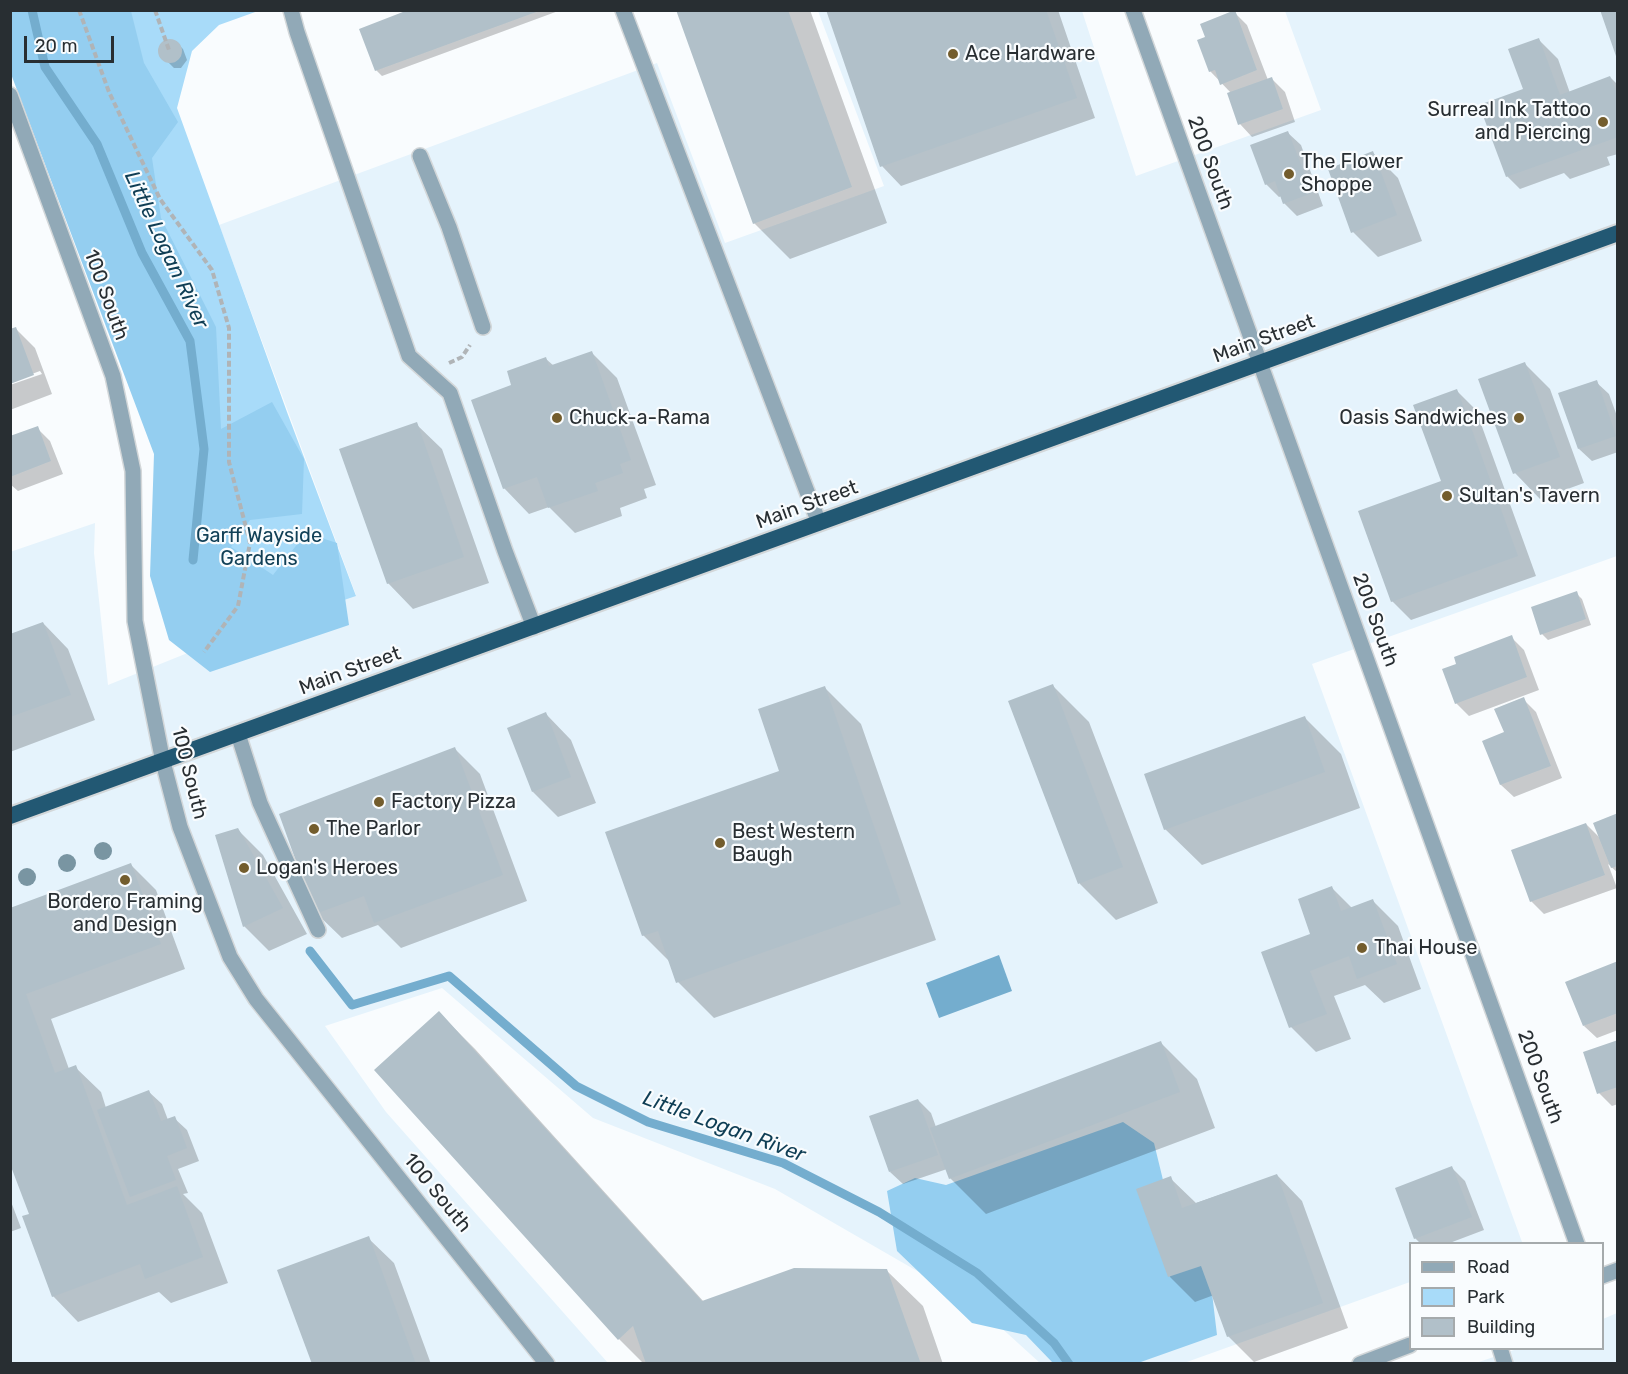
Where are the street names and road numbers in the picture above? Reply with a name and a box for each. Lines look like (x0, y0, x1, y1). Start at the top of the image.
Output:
street label: 200 South (1182, 113, 1238, 213)
street label: 100 South (79, 246, 133, 344)
street label: Main Street (1210, 309, 1318, 369)
street label: Main Street (753, 475, 861, 535)
street label: 200 South (1347, 570, 1403, 670)
street label: Main Street (296, 641, 404, 701)
street label: 100 South (166, 724, 212, 822)
street label: 200 South (1512, 1027, 1568, 1127)
street label: 100 South (398, 1149, 476, 1237)

